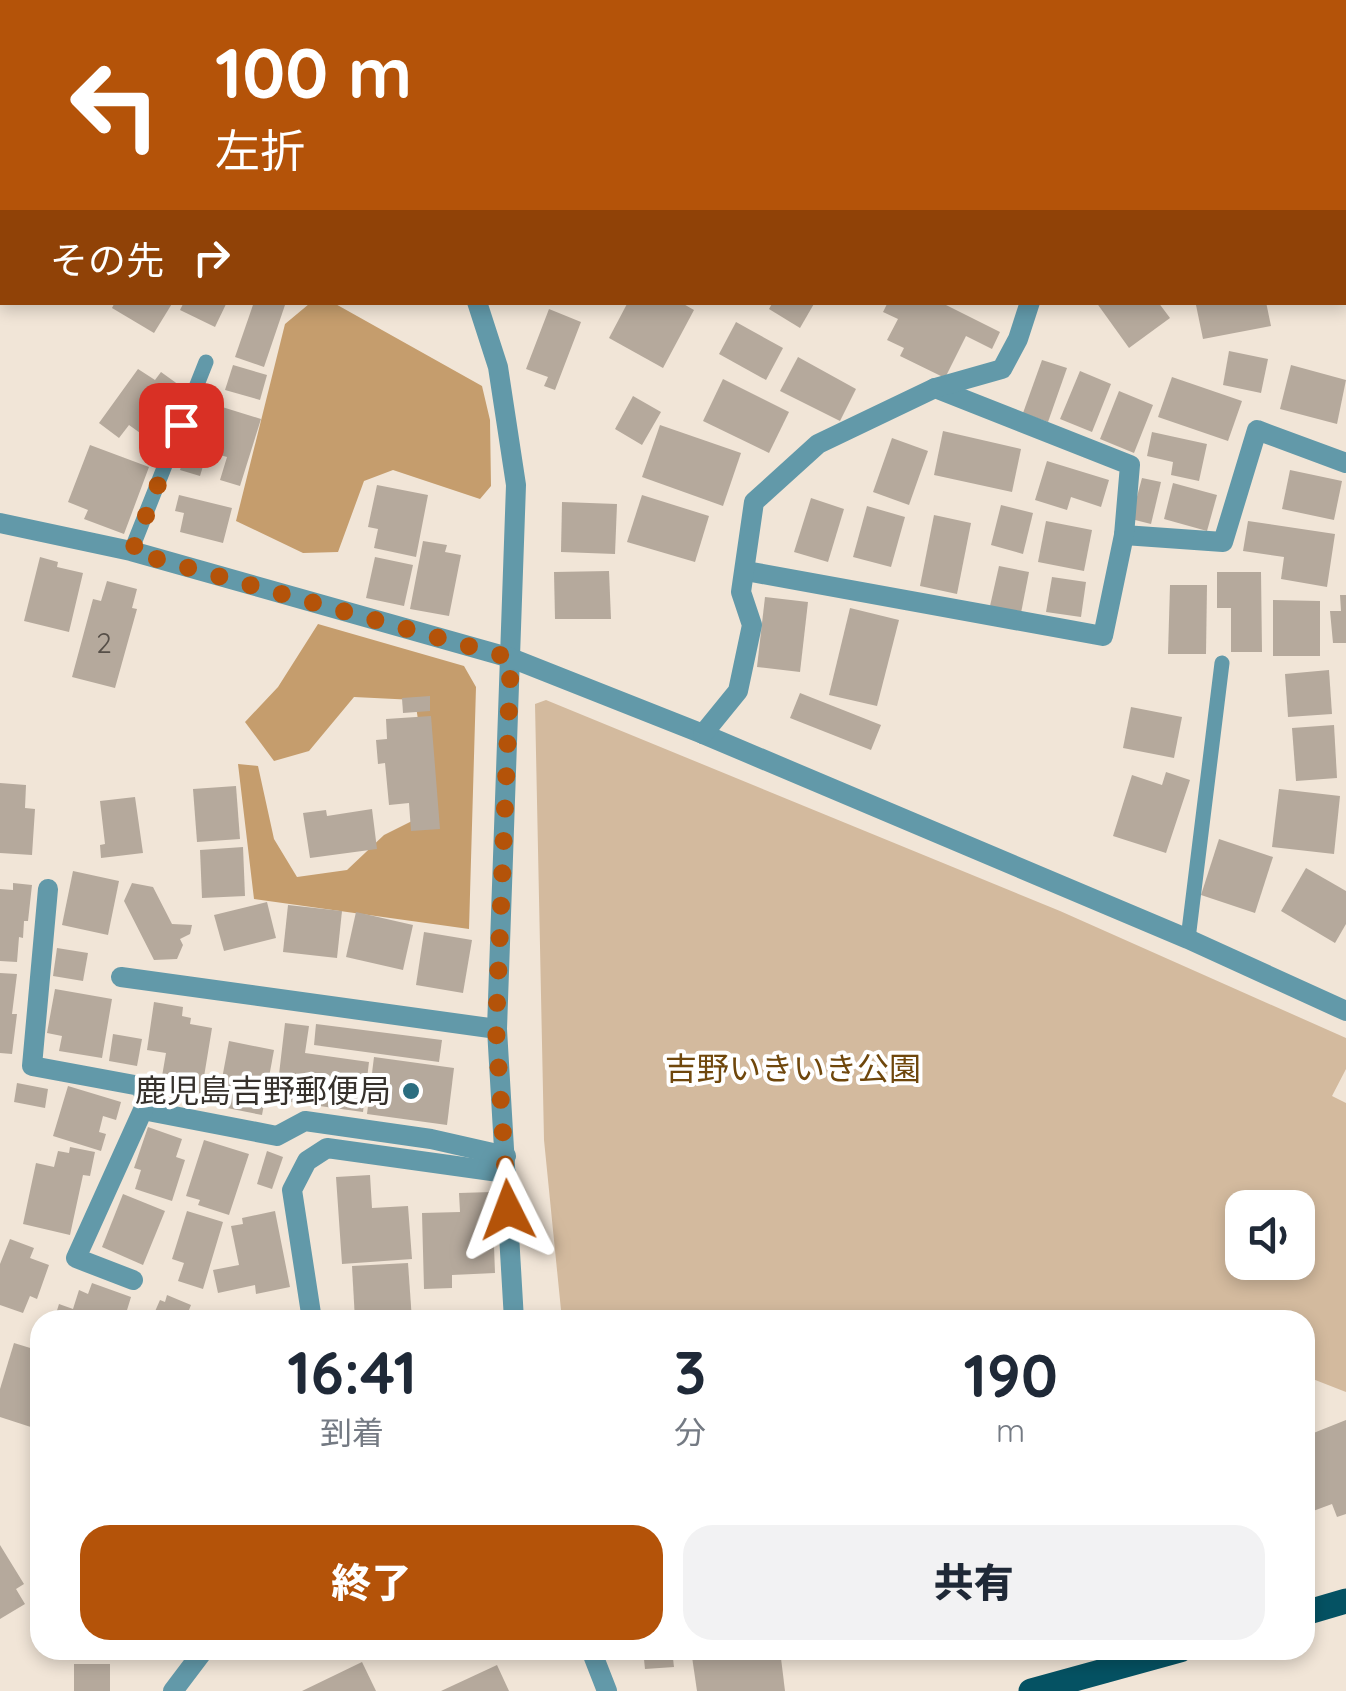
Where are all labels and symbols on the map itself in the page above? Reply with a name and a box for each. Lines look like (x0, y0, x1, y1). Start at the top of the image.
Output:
pin (139, 383, 224, 468)
house number: 2 (96, 625, 112, 660)
park label: 吉野いきいき公園 (665, 1048, 921, 1088)
place label: 鹿児島吉野郵便局 (135, 1070, 391, 1110)
marker: 鹿児島吉野郵便局 (400, 1080, 422, 1102)
position arrow (456, 1158, 560, 1262)

